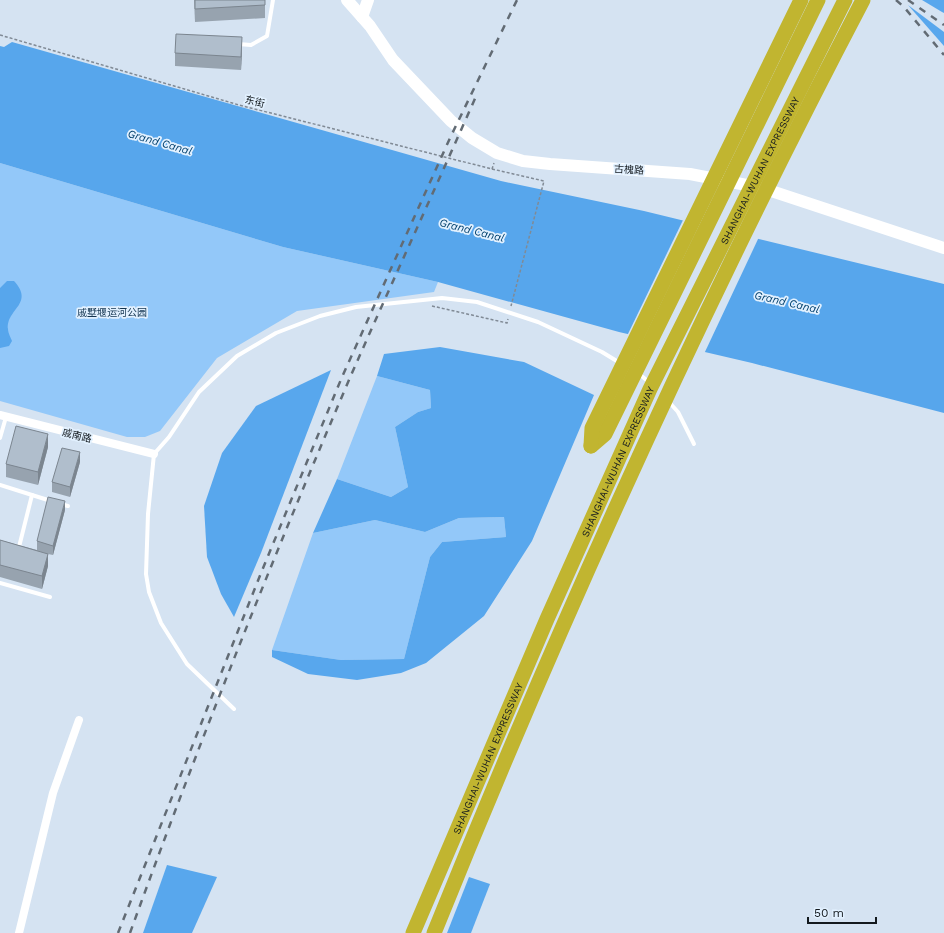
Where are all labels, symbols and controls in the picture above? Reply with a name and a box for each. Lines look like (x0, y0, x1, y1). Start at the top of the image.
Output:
street label: 东街 (244, 94, 266, 109)
street label: SHANGHAI-WUHAN EXPRESSWAY (719, 95, 802, 246)
water label: Grand Canal (126, 127, 194, 158)
street label: 古槐路 (614, 163, 644, 176)
water label: Grand Canal (438, 216, 506, 245)
water label: Grand Canal (753, 289, 821, 316)
park label: 戚墅堰运河公园 (77, 307, 147, 318)
street label: SHANGHAI-WUHAN EXPRESSWAY (580, 385, 657, 538)
street label: 戚南路 (61, 427, 93, 444)
street label: SHANGHAI-WUHAN EXPRESSWAY (451, 681, 525, 836)
scale bar (808, 899, 876, 925)
text: 50 m (814, 906, 844, 920)

